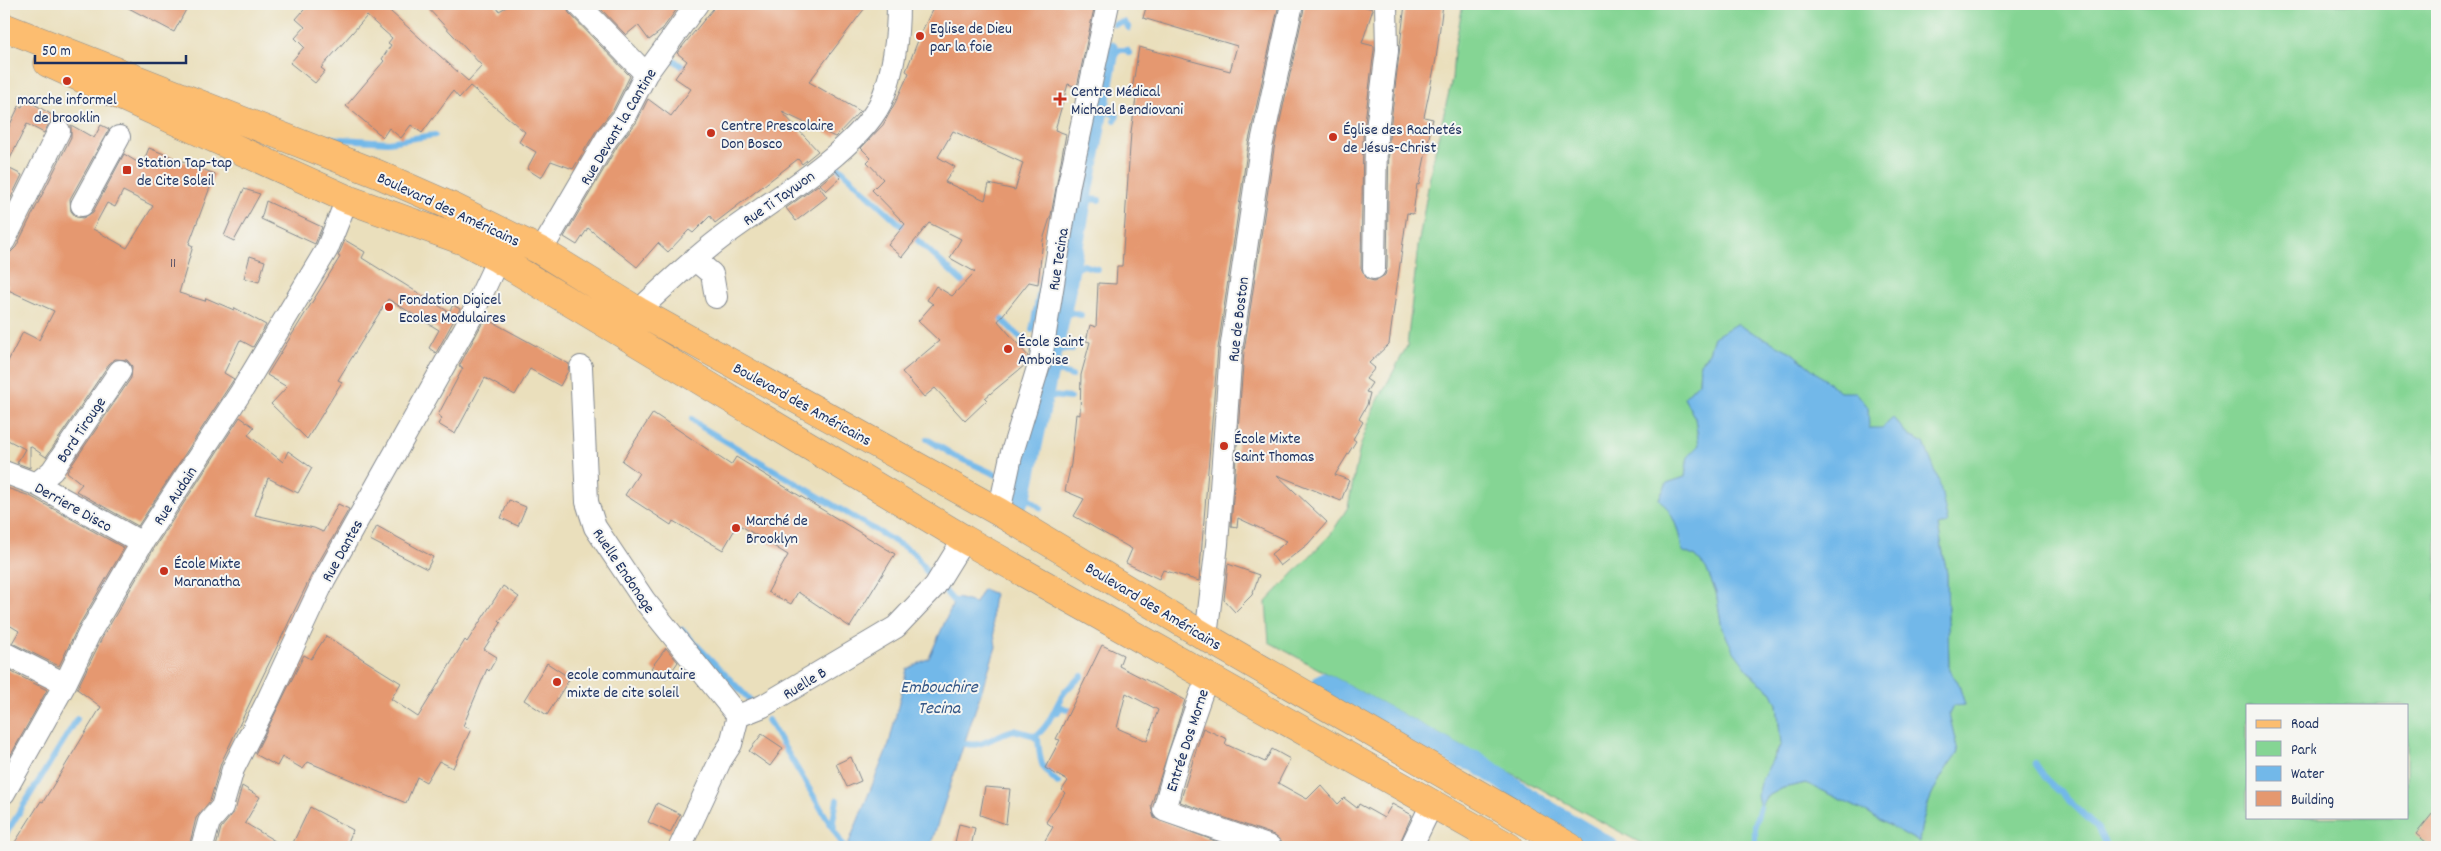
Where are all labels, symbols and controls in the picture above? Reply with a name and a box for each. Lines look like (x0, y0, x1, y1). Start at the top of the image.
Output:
place label: Eglise de Dieu par la foie (930, 18, 1012, 59)
marker: Eglise de Dieu par la foie (914, 30, 926, 42)
scale bar (35, 32, 186, 64)
text: 50 m (42, 41, 71, 63)
street label: Rue Devant la Cantine (575, 64, 663, 190)
marker: marche informel de brooklin (61, 75, 73, 87)
place label: Centre Médical Michael Bendiovani (1071, 81, 1183, 122)
place label: marche informel de brooklin (17, 89, 117, 130)
marker: Centre Médical Michael Bendiovani (1053, 92, 1067, 106)
place label: Centre Prescolaire Don Bosco (721, 115, 834, 156)
place label: Église des Rachetés de Jésus-Christ (1343, 119, 1462, 160)
marker: Centre Prescolaire Don Bosco (705, 127, 717, 139)
marker: Église des Rachetés de Jésus-Christ (1327, 131, 1339, 143)
place label: Station Tap-tap de Cite Soleil (137, 152, 232, 193)
marker: Station Tap-tap de Cite Soleil (121, 164, 133, 176)
street label: Rue Ti Taywon (739, 166, 820, 232)
street label: Boulevard des Américains (373, 167, 523, 254)
street label: Rue Tecina (1043, 226, 1076, 292)
house number: 11 (170, 254, 176, 274)
street label: Rue de Boston (1223, 275, 1256, 363)
place label: Fondation Digicel Ecoles Modulaires (399, 289, 506, 330)
marker: Fondation Digicel Ecoles Modulaires (383, 301, 395, 313)
place label: École Saint Amboise (1018, 331, 1084, 372)
marker: École Saint Amboise (1002, 343, 1014, 355)
street label: Boulevard des Américains (728, 358, 875, 453)
street label: Bord Tirouge (52, 393, 113, 468)
place label: École Mixte Saint Thomas (1234, 428, 1315, 469)
marker: École Mixte Saint Thomas (1218, 440, 1230, 452)
street label: Rue Audain (148, 462, 204, 530)
street label: Derriere Disco (30, 477, 116, 539)
place label: Marché de Brooklyn (746, 510, 808, 551)
street label: Rue Dantes (317, 516, 370, 587)
marker: Marché de Brooklyn (730, 522, 742, 534)
street label: Ruelle Endonage (586, 524, 660, 619)
place label: École Mixte Maranatha (174, 553, 241, 594)
street label: Boulevard des Américains (1080, 557, 1225, 657)
marker: École Mixte Maranatha (158, 565, 170, 577)
street label: Ruelle B (779, 662, 832, 706)
place label: ecole communautaire mixte de cite soleil (567, 664, 696, 705)
marker: ecole communautaire mixte de cite soleil (551, 676, 563, 688)
water label: Embouchire Tecina (900, 676, 979, 722)
street label: Entrée Dos Morne (1161, 686, 1216, 795)
legend (2246, 704, 2408, 818)
text: Road (2291, 714, 2319, 736)
text: Park (2291, 740, 2317, 762)
text: Water (2291, 764, 2325, 786)
text: Building (2291, 790, 2334, 812)

